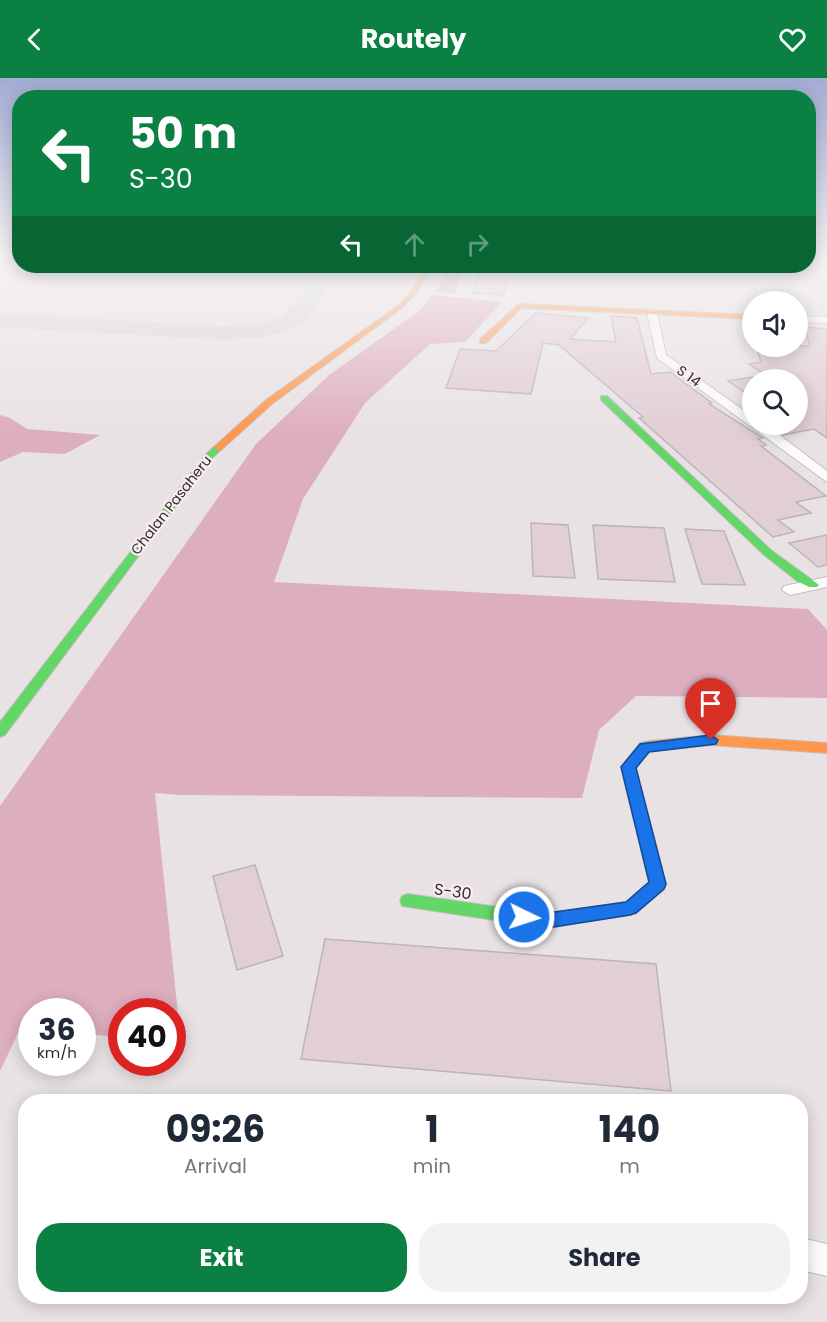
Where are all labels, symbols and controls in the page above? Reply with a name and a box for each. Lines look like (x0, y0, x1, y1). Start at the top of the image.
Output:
text: Routely (361, 20, 466, 57)
icon: back (18, 23, 51, 56)
icon: heart (776, 23, 809, 56)
text: 50 m (129, 104, 237, 163)
icon: left (30, 114, 108, 192)
text: S-30 (129, 160, 193, 197)
icon: left (335, 228, 368, 261)
icon: ahead (398, 228, 431, 261)
icon: right (461, 228, 494, 261)
map controls (742, 291, 808, 435)
button: sound (742, 291, 808, 357)
street label: S 14 (673, 360, 705, 392)
button: search (742, 369, 808, 435)
street label: Chalan Pasaheru (126, 451, 216, 559)
pin (685, 678, 736, 740)
icon: arrive (694, 687, 727, 720)
street label: S-30 (433, 877, 473, 906)
position arrow (492, 885, 556, 949)
speed limit sign: 40 (108, 998, 186, 1076)
text: 36 (38, 1008, 76, 1051)
text: km/h (37, 1042, 77, 1063)
text: 09:26 (166, 1104, 265, 1155)
text: 1 (425, 1104, 439, 1155)
text: 140 (599, 1104, 660, 1155)
text: Arrival (184, 1152, 247, 1180)
text: min (413, 1152, 451, 1180)
text: m (619, 1152, 640, 1180)
button: Exit (36, 1223, 407, 1292)
button: Share (419, 1223, 790, 1292)

